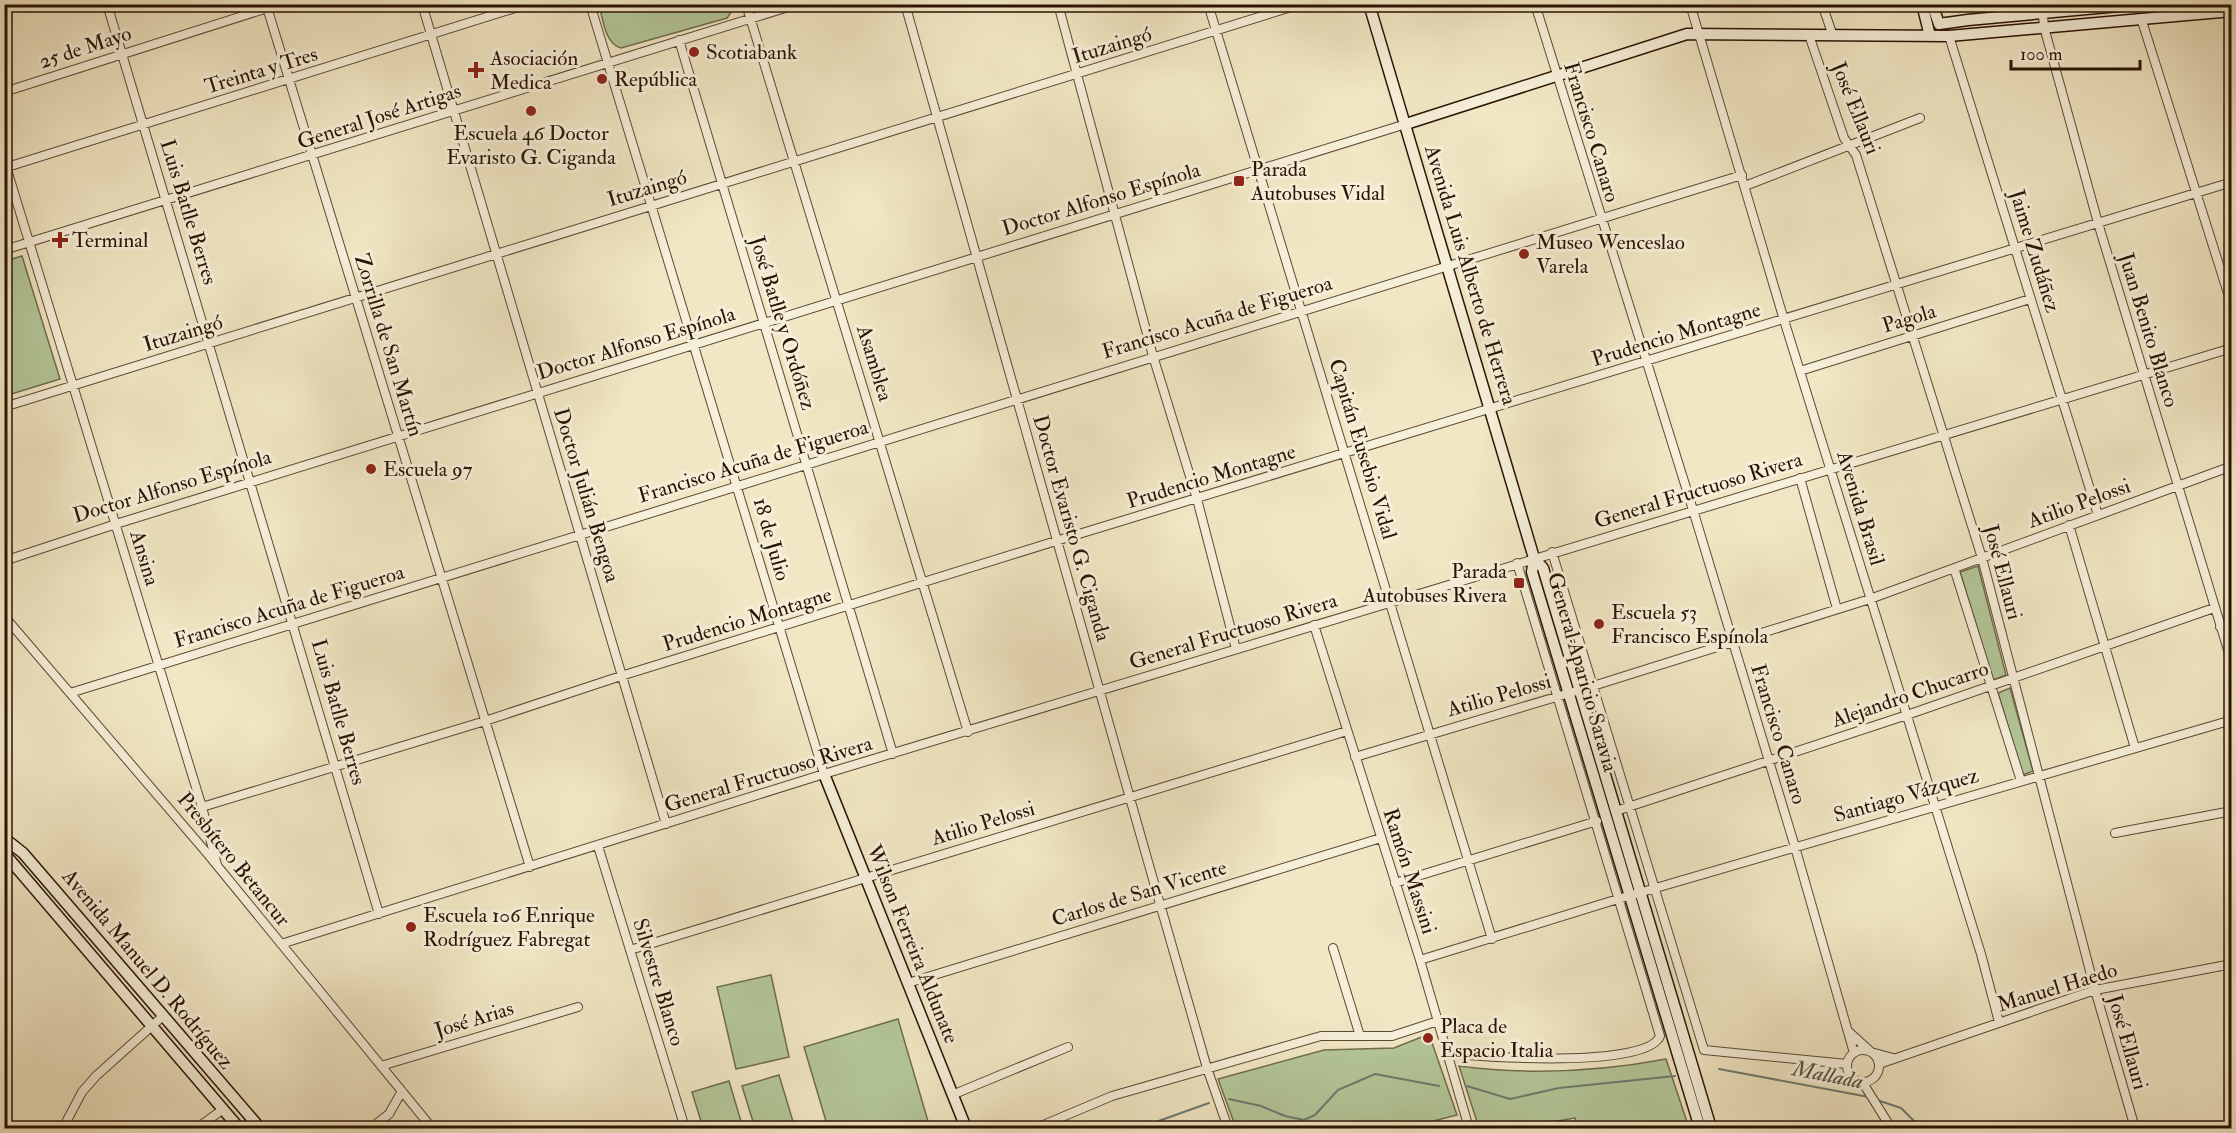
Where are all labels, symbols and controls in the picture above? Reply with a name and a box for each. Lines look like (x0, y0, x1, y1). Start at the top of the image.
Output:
street label: 25 de Mayo (36, 20, 135, 75)
street label: Ituzaingó (1069, 21, 1155, 70)
scale bar (2011, 33, 2140, 71)
place label: Scotiabank (706, 39, 797, 66)
street label: Treinta y Tres (201, 41, 321, 100)
text: 100 m (2020, 43, 2063, 66)
place label: Asociación Medica (489, 45, 578, 96)
marker: Scotiabank (687, 45, 701, 59)
street label: José Ellauri (1824, 57, 1886, 159)
street label: Francisco Canaro (1557, 59, 1626, 206)
marker: Asociación Medica (467, 61, 485, 79)
place label: República (614, 66, 698, 93)
marker: República (595, 72, 609, 86)
street label: General José Artigas (294, 77, 464, 156)
marker: Escuela 46 Doctor Evaristo G. Ciganda (524, 104, 538, 118)
place label: Escuela 46 Doctor Evaristo G. Ciganda (446, 120, 616, 171)
street label: Luis Batlle Berres (154, 136, 223, 288)
street label: Avenida Luis Alberto de Herrera (1418, 141, 1523, 409)
street label: Doctor Alfonso Espínola (999, 156, 1204, 243)
place label: Parada Autobuses Vidal (1250, 156, 1386, 207)
street label: Ituzaingó (604, 164, 690, 213)
marker: Parada Autobuses Vidal (1232, 174, 1246, 188)
street label: Jaime Zudáñez (2003, 185, 2066, 316)
place label: Terminal (72, 227, 149, 254)
place label: Museo Wenceslao Varela (1536, 229, 1685, 280)
street label: José Batlle y Ordóñez (743, 232, 822, 413)
marker: Terminal (53, 233, 67, 247)
marker: Museo Wenceslao Varela (1517, 247, 1531, 261)
street label: Juan Benito Blanco (2112, 249, 2185, 411)
street label: Zorrilla de San Martín (348, 250, 429, 440)
street label: Francisco Acuña de Figueroa (1099, 269, 1336, 365)
street label: Prudencio Montagne (1588, 296, 1764, 373)
street label: Pagola (1879, 297, 1940, 339)
street label: Doctor Alfonso Espínola (534, 300, 739, 387)
street label: Ituzaingó (140, 309, 226, 358)
street label: Asamblea (850, 321, 899, 405)
street label: Capitán Eusebio Vidal (1322, 356, 1403, 543)
street label: Doctor Julián Bengoa (547, 405, 626, 586)
street label: Doctor Evaristo G. Ciganda (1026, 412, 1117, 645)
street label: Francisco Acuña de Figueroa (635, 413, 872, 509)
street label: Prudencio Montagne (1123, 438, 1299, 515)
street label: Doctor Alfonso Espínola (70, 443, 275, 530)
street label: General Fructuoso Rivera (1591, 446, 1806, 535)
street label: Avenida Brasil (1830, 447, 1891, 569)
place label: Escuela 97 (383, 456, 473, 483)
marker: Escuela 97 (364, 462, 378, 476)
street label: Atilio Pelossi (2023, 472, 2134, 535)
street label: 18 de Julio (747, 494, 796, 584)
street label: José Ellauri (1977, 521, 2028, 623)
street label: Ansina (123, 526, 166, 589)
street label: Francisco Acuña de Figueroa (171, 558, 408, 654)
place label: Parada Autobuses Rivera (1362, 558, 1507, 609)
street label: General Aparicio Saravia (1541, 569, 1624, 775)
marker: Parada Autobuses Rivera (1512, 576, 1526, 590)
street label: Prudencio Montagne (659, 581, 835, 658)
street label: General Fructuoso Rivera (1126, 587, 1341, 676)
place label: Escuela 53 Francisco Espínola (1611, 599, 1769, 650)
marker: Escuela 53 Francisco Espínola (1592, 617, 1606, 631)
street label: Luis Batlle Berres (305, 636, 372, 788)
street label: Alejandro Chucarro (1827, 655, 1992, 734)
street label: Francisco Canaro (1744, 661, 1813, 808)
street label: Atilio Pelossi (1443, 668, 1555, 723)
street label: General Fructuoso Rivera (661, 730, 876, 819)
street label: Santiago Vázquez (1831, 762, 1982, 829)
street label: Presbítero Betancur (171, 787, 296, 932)
street label: Atilio Pelossi (927, 795, 1039, 852)
street label: Ramón Massini (1377, 805, 1443, 938)
street label: Wilson Ferreira Aldunate (860, 840, 965, 1048)
street label: Carlos de San Vicente (1048, 854, 1230, 933)
street label: Avenida Manuel D. Rodríguez (55, 863, 239, 1075)
place label: Escuela 106 Enrique Rodríguez Fabregat (423, 902, 595, 953)
street label: Silvestre Blanco (626, 915, 691, 1049)
marker: Escuela 106 Enrique Rodríguez Fabregat (404, 920, 418, 934)
street label: Manuel Haedo (1994, 956, 2120, 1019)
street label: José Ellauri (2101, 991, 2154, 1093)
street label: José Arias (430, 995, 517, 1045)
place label: Placa de Espacio Italia (1440, 1013, 1554, 1064)
marker: Placa de Espacio Italia (1421, 1031, 1435, 1045)
water label: Mallada (1788, 1054, 1865, 1096)

